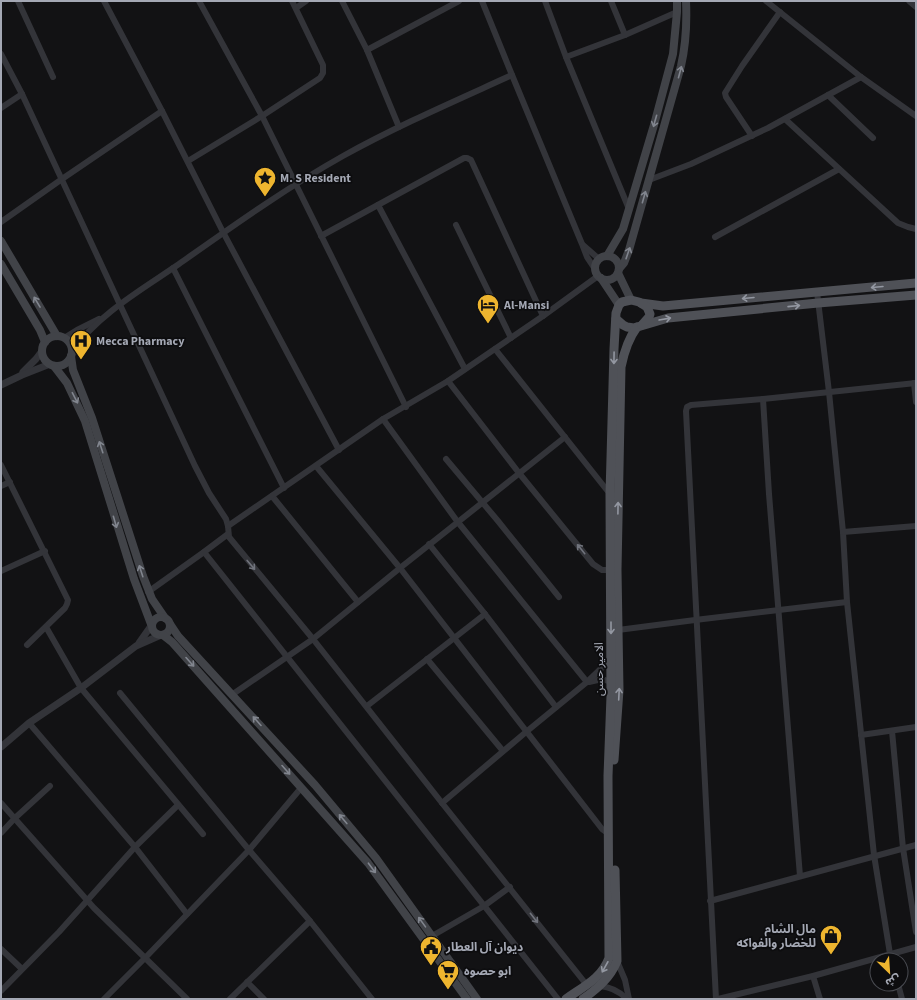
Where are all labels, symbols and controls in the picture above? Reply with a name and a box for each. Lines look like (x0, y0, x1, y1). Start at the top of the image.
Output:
one-way arrow (677, 66, 684, 79)
one-way arrow (651, 115, 658, 128)
place icon: M. S Resident (252, 165, 278, 198)
place label: M. S Resident (280, 170, 351, 187)
one-way arrow (641, 191, 649, 204)
one-way arrow (625, 246, 632, 259)
one-way arrow (871, 283, 884, 290)
hotel icon: Al-Mansi (475, 292, 501, 325)
one-way arrow (742, 295, 755, 302)
one-way arrow (33, 297, 41, 308)
place label: Al-Mansi (503, 297, 549, 314)
one-way arrow (787, 302, 800, 309)
one-way arrow (658, 315, 671, 323)
hospital icon: Mecca Pharmacy (68, 328, 94, 361)
place label: Mecca Pharmacy (96, 333, 185, 350)
one-way arrow (610, 351, 617, 364)
one-way arrow (72, 392, 79, 404)
one-way arrow (97, 441, 105, 453)
one-way arrow (614, 502, 622, 515)
one-way arrow (112, 515, 119, 528)
one-way arrow (576, 543, 585, 554)
one-way arrow (247, 559, 256, 570)
one-way arrow (137, 565, 144, 578)
one-way arrow (607, 621, 615, 634)
street label: الامير حسن (591, 642, 608, 696)
one-way arrow (186, 657, 195, 668)
one-way arrow (615, 688, 622, 701)
one-way arrow (252, 716, 262, 726)
one-way arrow (281, 765, 291, 775)
one-way arrow (338, 813, 347, 824)
one-way arrow (367, 862, 376, 873)
one-way arrow (530, 912, 539, 923)
one-way arrow (418, 916, 426, 927)
place label: مال الشام للخضار والفواكه (736, 921, 816, 952)
shop icon: مال الشام للخضار والفواكه (818, 923, 844, 956)
public building icon: ديوان آل العطار (418, 934, 444, 967)
place label: ديوان آل العطار (445, 939, 523, 956)
north arrow (869, 952, 909, 992)
supermarket icon: ابو حصوه (435, 958, 461, 991)
one-way arrow (601, 961, 608, 973)
place label: ابو حصوه (464, 963, 511, 980)
text: ش (883, 971, 903, 991)

